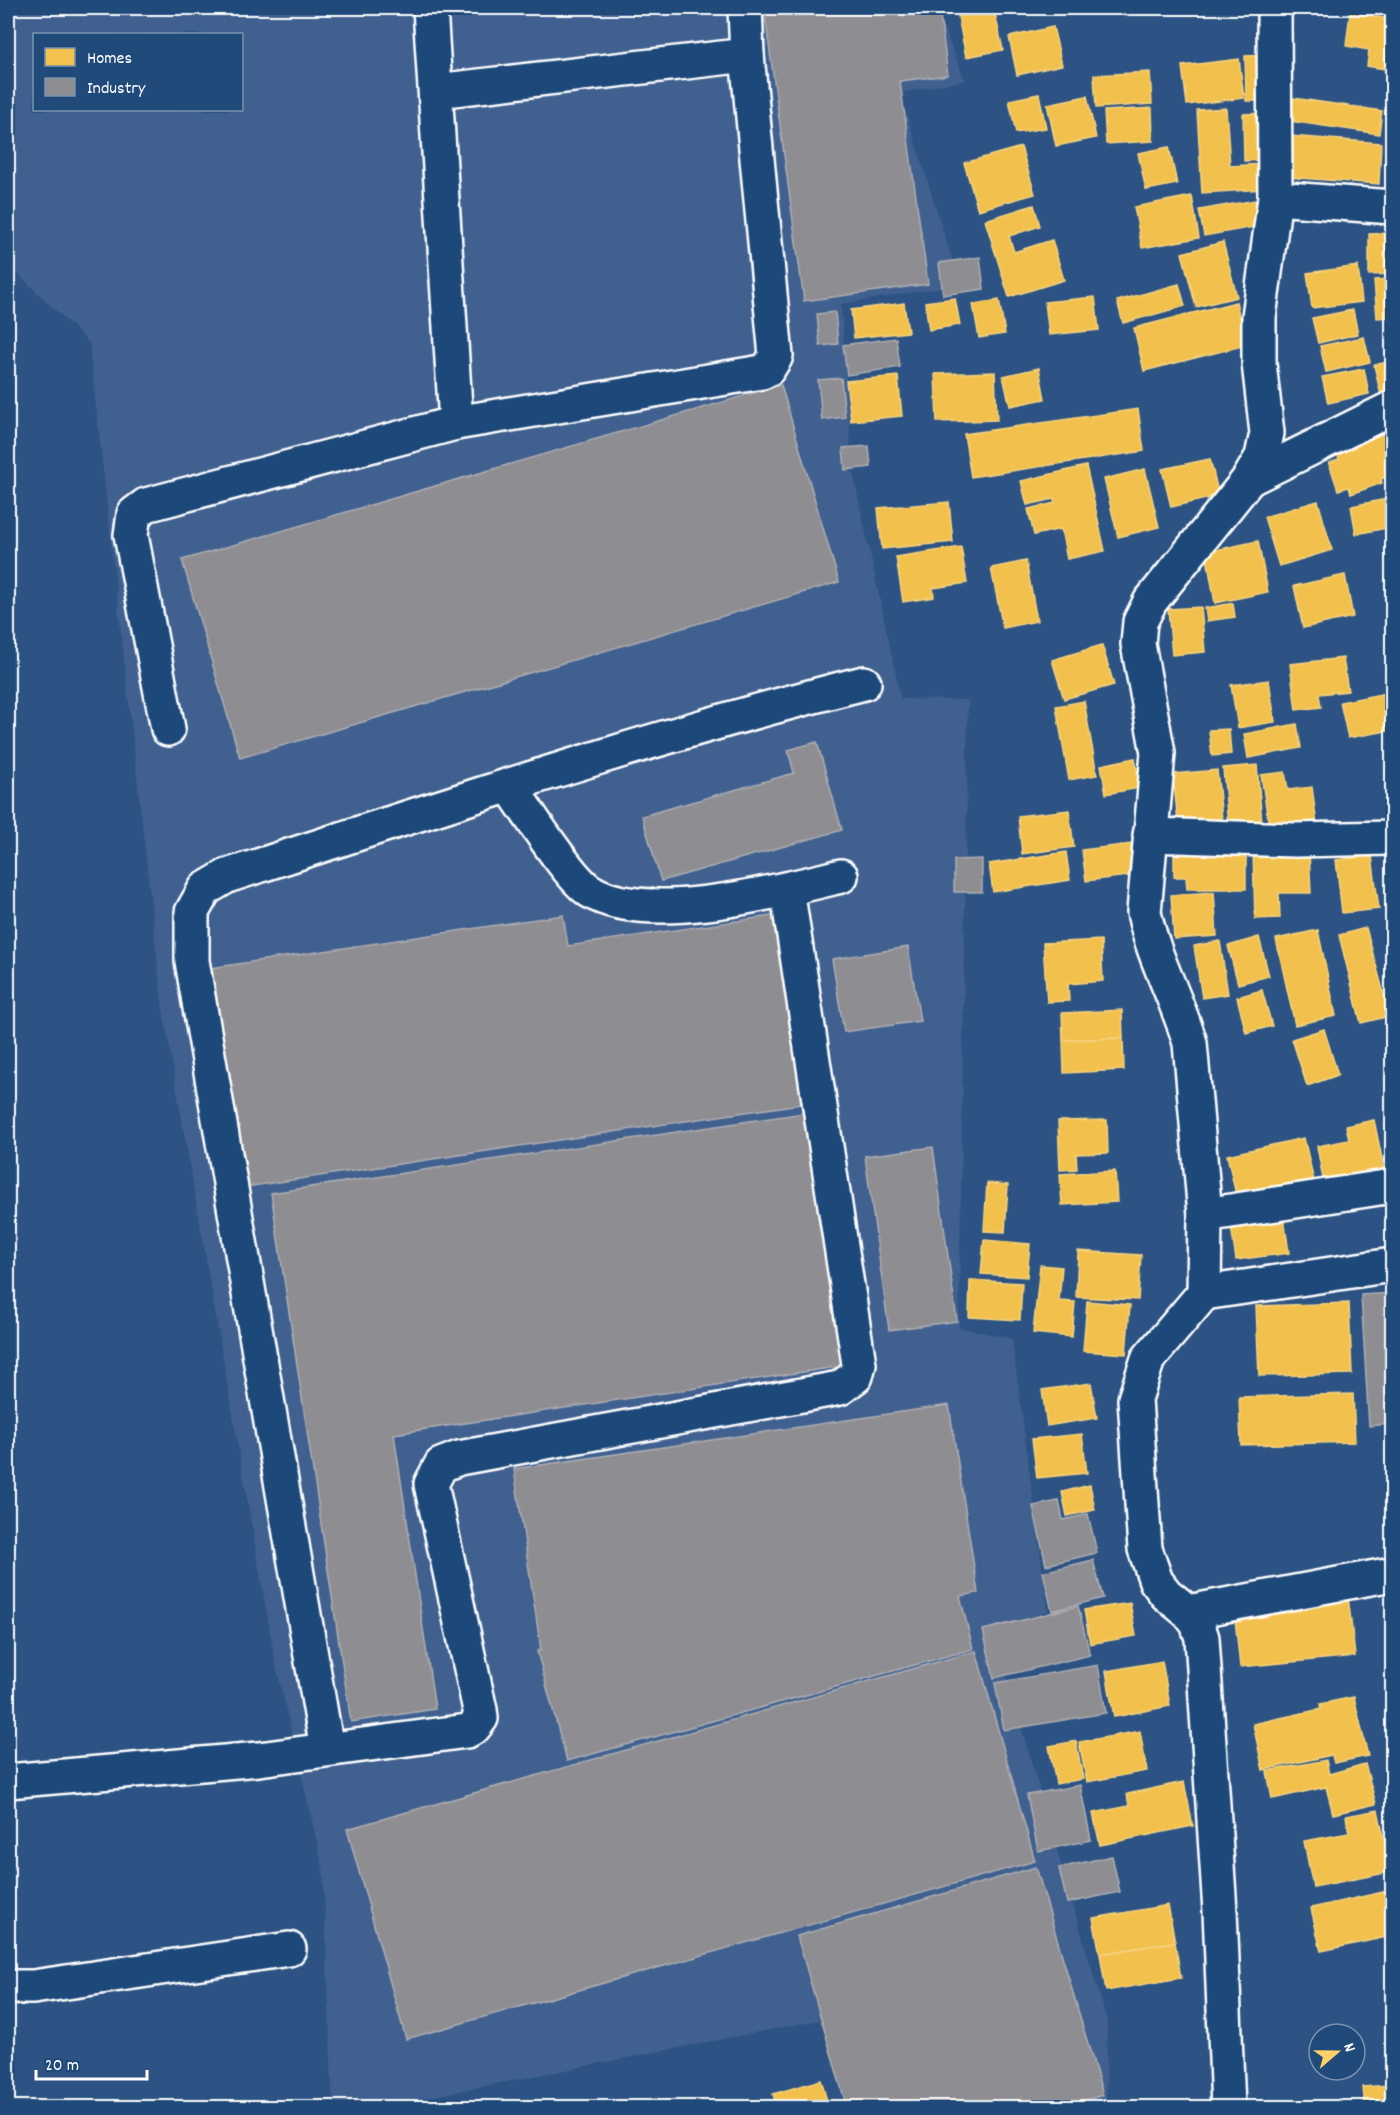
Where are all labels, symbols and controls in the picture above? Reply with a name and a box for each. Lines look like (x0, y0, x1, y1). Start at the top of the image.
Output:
legend (33, 33, 243, 111)
text: Homes (87, 47, 132, 72)
text: Industry (87, 77, 146, 102)
north arrow (1307, 2022, 1367, 2082)
text: N (1337, 2040, 1361, 2055)
scale bar (36, 2043, 147, 2081)
text: 20 m (45, 2054, 79, 2079)

